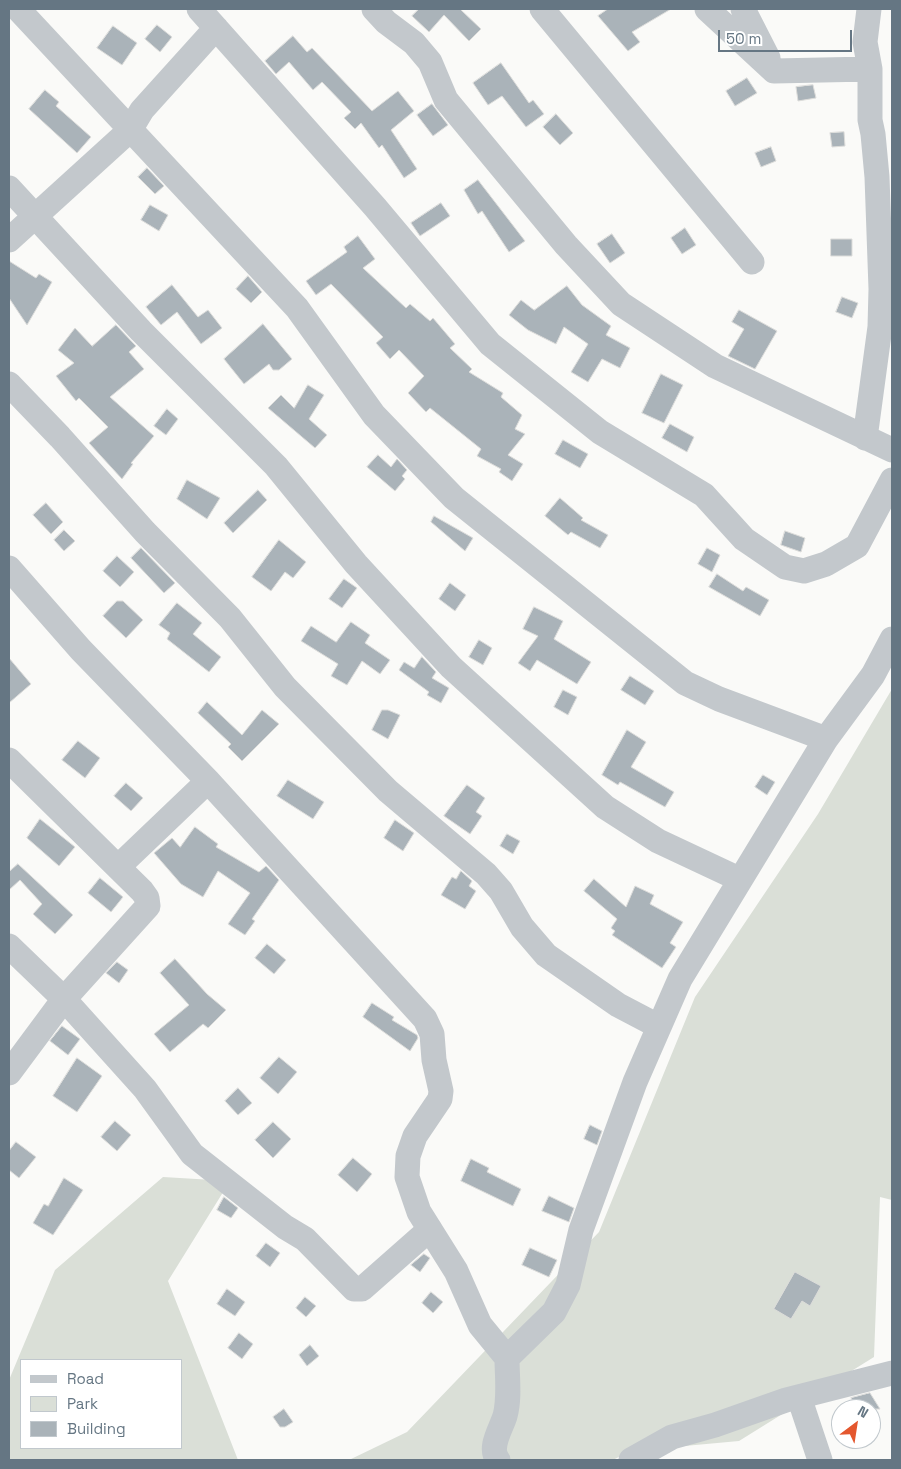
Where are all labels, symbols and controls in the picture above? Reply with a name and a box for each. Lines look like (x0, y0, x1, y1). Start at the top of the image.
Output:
scale bar (721, 20, 855, 52)
text: 50 m (726, 29, 761, 48)
legend (20, 1359, 182, 1449)
text: Road (67, 1369, 104, 1388)
text: Park (67, 1394, 98, 1413)
north arrow (831, 1399, 881, 1449)
text: N (855, 1402, 872, 1422)
text: Building (67, 1419, 126, 1438)

